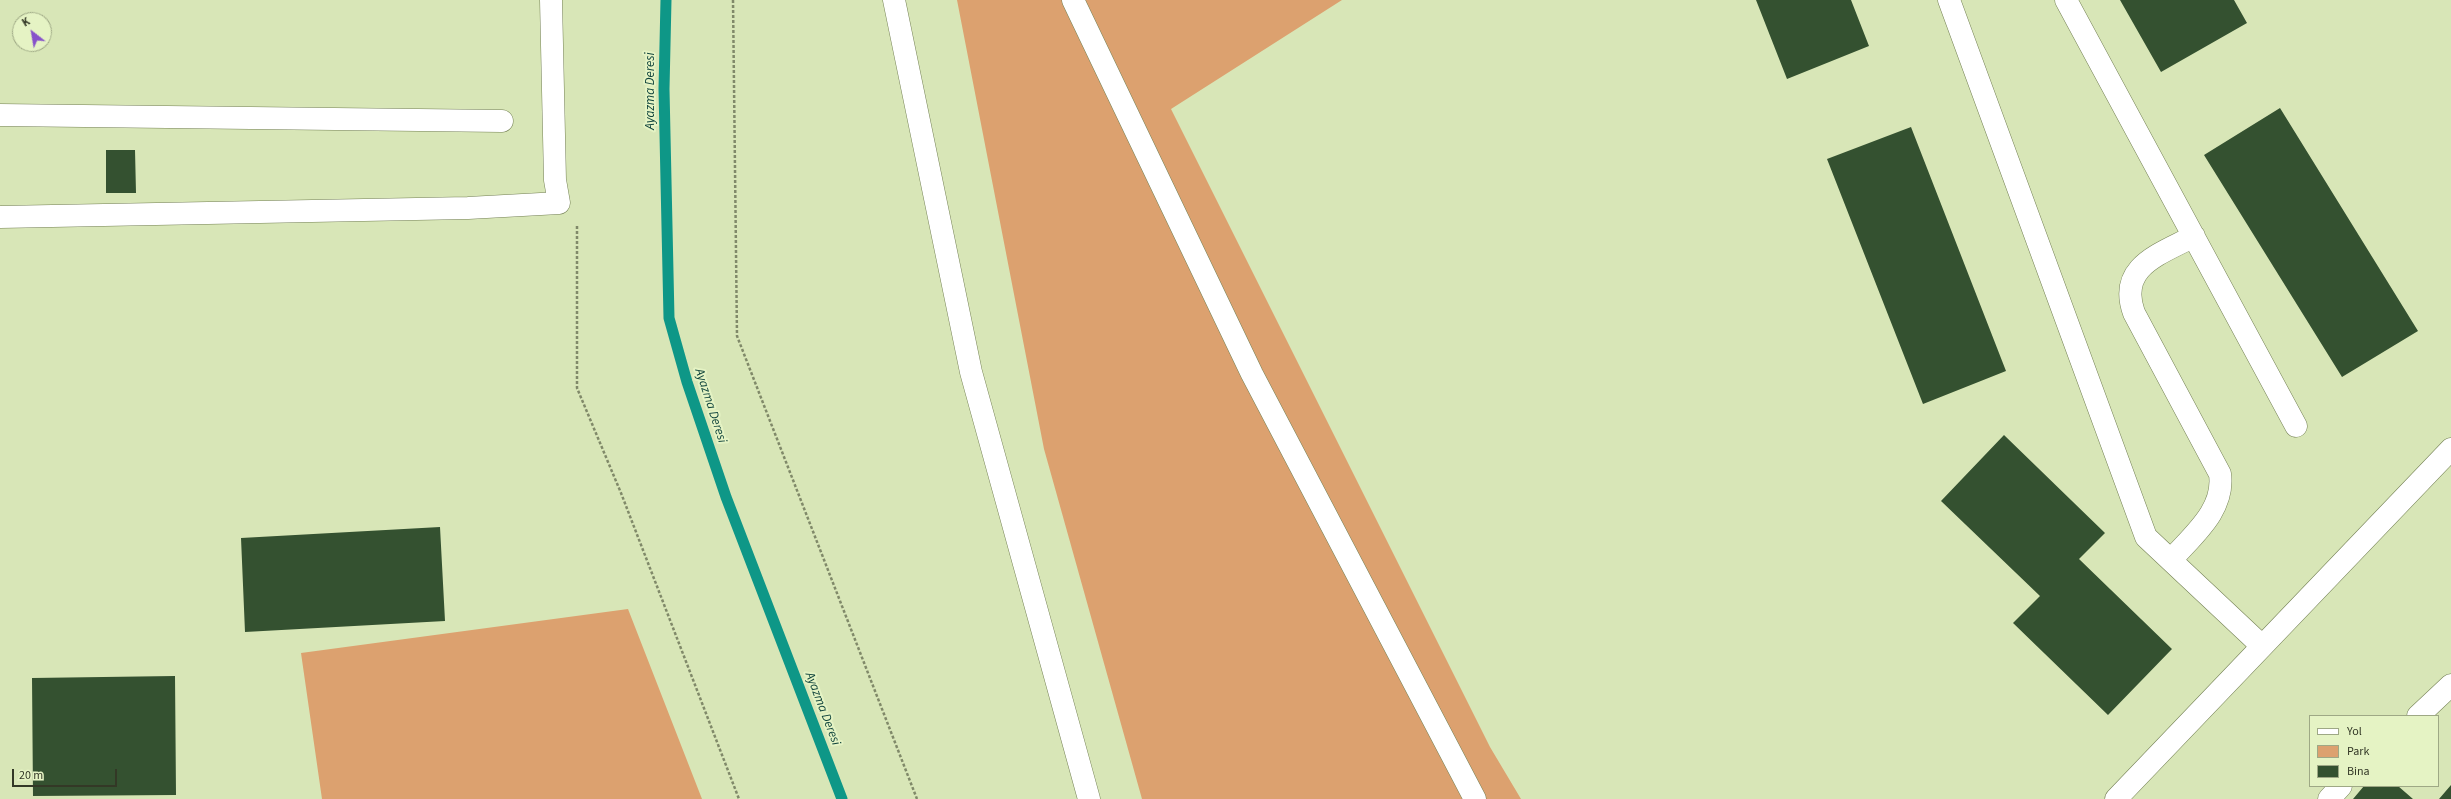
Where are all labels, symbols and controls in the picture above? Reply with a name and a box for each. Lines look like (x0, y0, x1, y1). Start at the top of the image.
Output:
north arrow (12, 12, 52, 52)
text: K (19, 14, 33, 30)
water label: Ayazma Deresi (643, 52, 659, 130)
water label: Ayazma Deresi (691, 367, 729, 445)
water label: Ayazma Deresi (801, 670, 843, 748)
legend (2309, 715, 2439, 787)
text: Yol (2347, 723, 2362, 740)
text: Park (2347, 743, 2369, 760)
scale bar (14, 761, 119, 787)
text: Bina (2347, 763, 2370, 780)
text: 20 m (19, 767, 43, 784)

